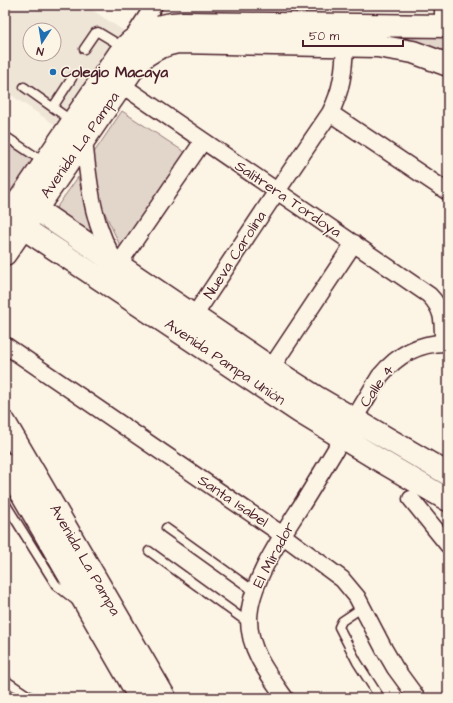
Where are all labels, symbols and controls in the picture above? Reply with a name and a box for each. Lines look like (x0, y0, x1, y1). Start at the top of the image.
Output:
north arrow (22, 22, 62, 62)
scale bar (303, 22, 403, 48)
text: 50 m (309, 28, 340, 45)
text: N (35, 43, 45, 59)
place label: Colegio Macaya (61, 62, 168, 85)
marker: Colegio Macaya (48, 67, 58, 77)
street label: Avenida La Pampa (35, 87, 125, 202)
street label: Salitrera Tordoya (230, 156, 346, 243)
street label: Nueva Carolina (199, 207, 272, 303)
street label: Avenida Pampa Unión (160, 314, 290, 411)
street label: Calle 4 (355, 361, 399, 411)
street label: Santa Isabel (194, 470, 272, 532)
street label: Avenida La Pampa (45, 500, 126, 620)
street label: El Mirador (248, 518, 300, 592)

